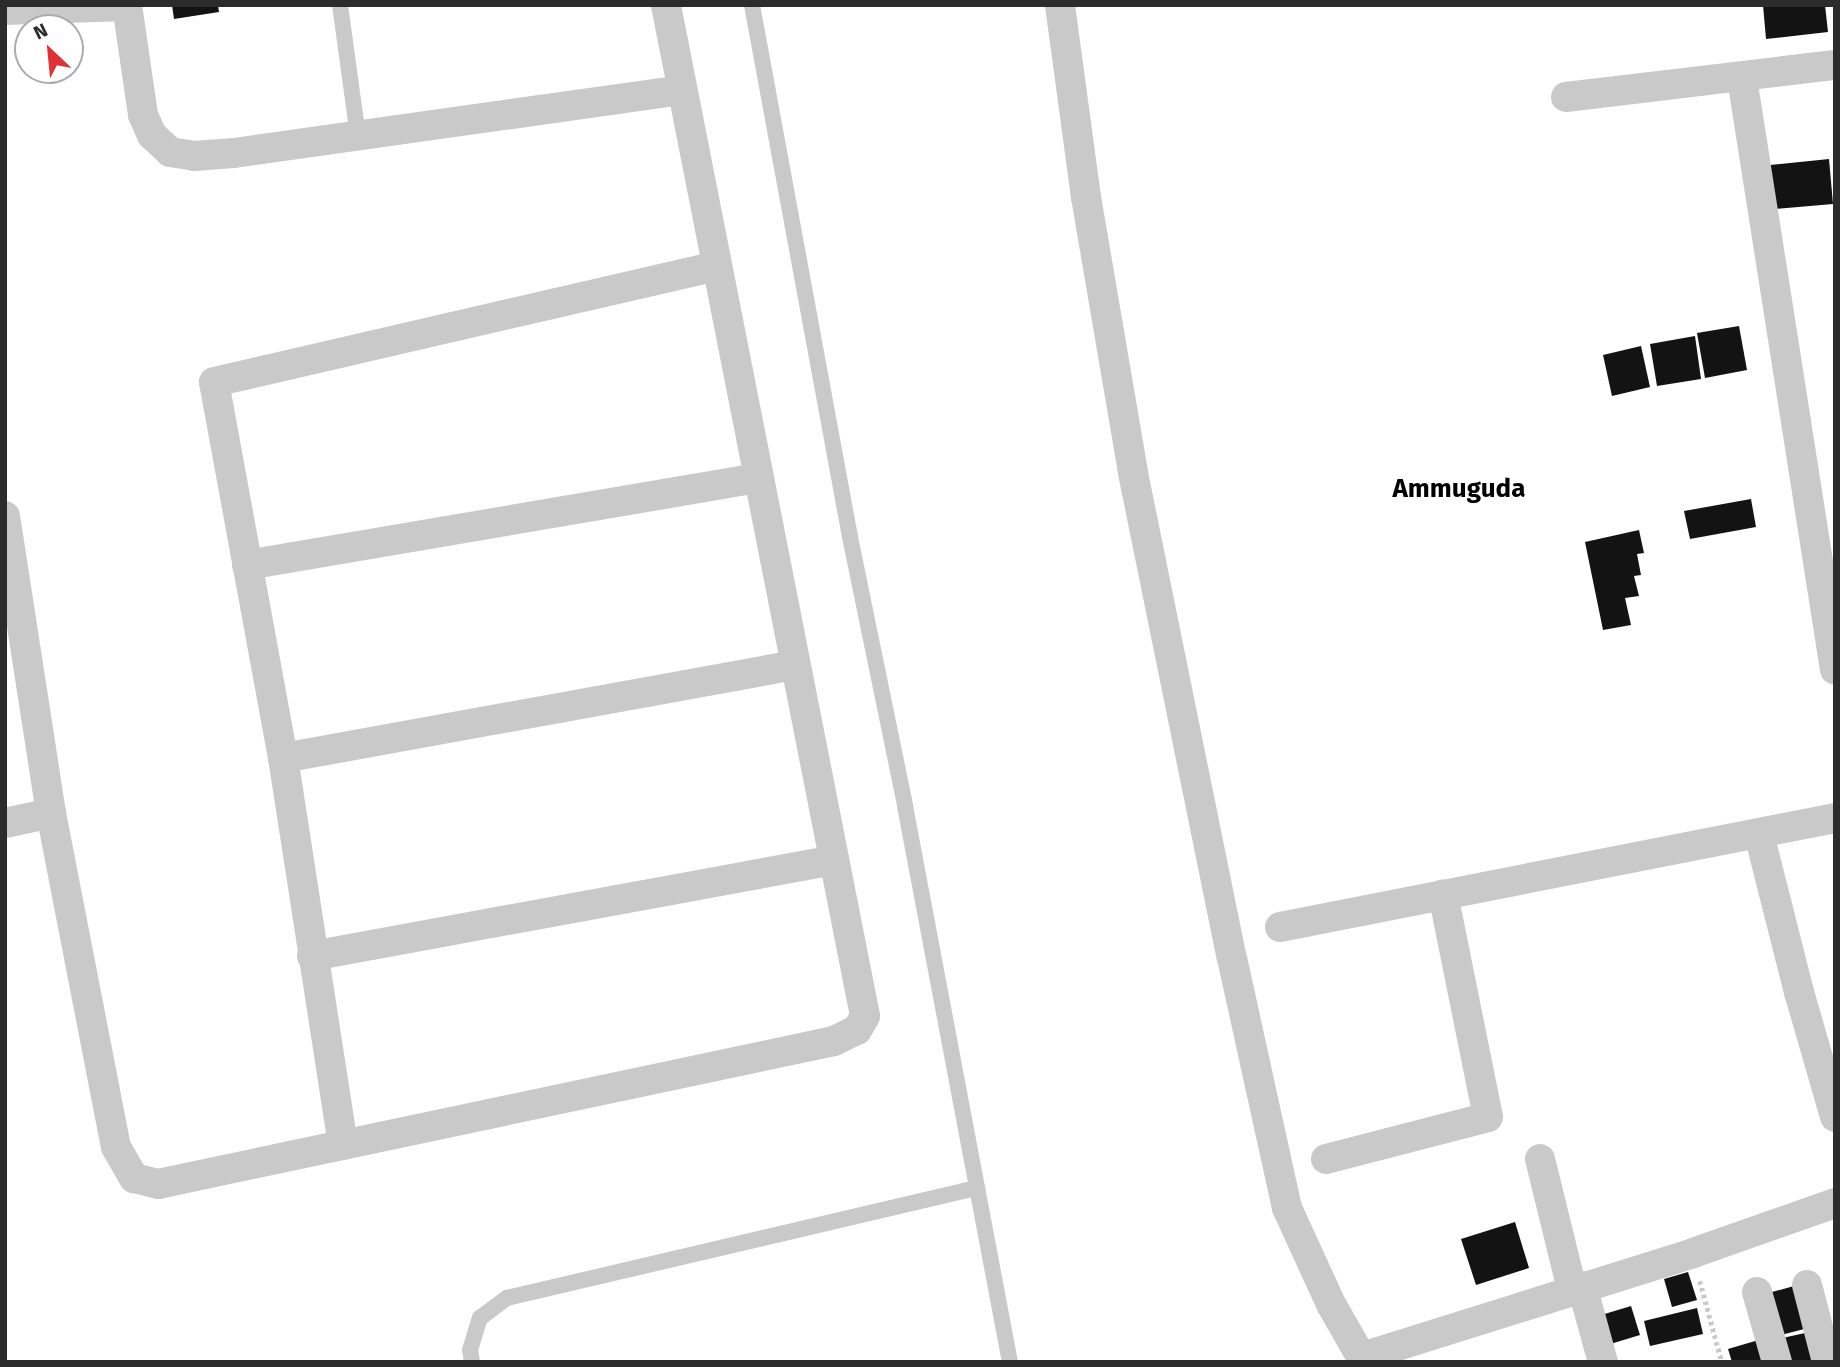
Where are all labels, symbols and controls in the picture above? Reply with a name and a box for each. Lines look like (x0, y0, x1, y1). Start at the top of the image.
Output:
north arrow (14, 14, 84, 84)
text: N (30, 18, 51, 45)
district label: Ammuguda (1393, 473, 1525, 505)

